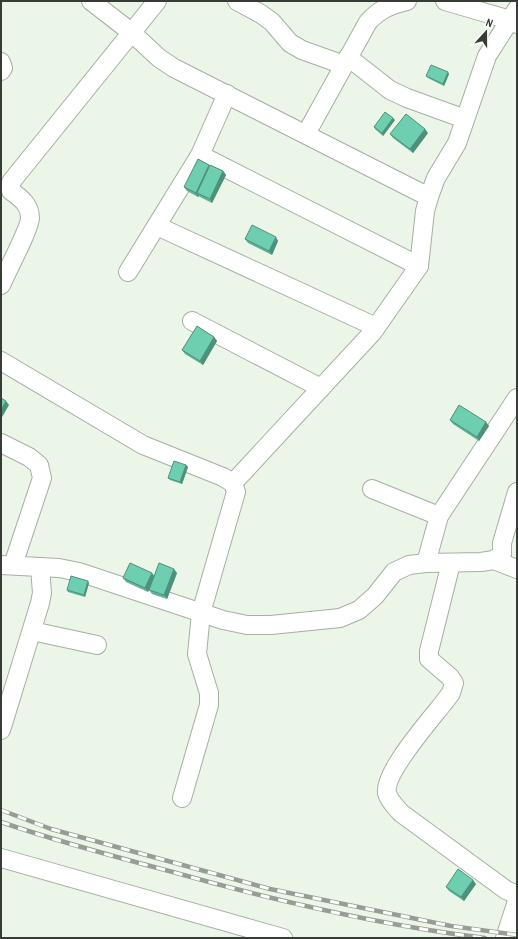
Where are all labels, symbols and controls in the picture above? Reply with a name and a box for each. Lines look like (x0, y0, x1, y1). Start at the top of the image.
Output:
north arrow (466, 12, 506, 52)
text: N (484, 15, 495, 30)

